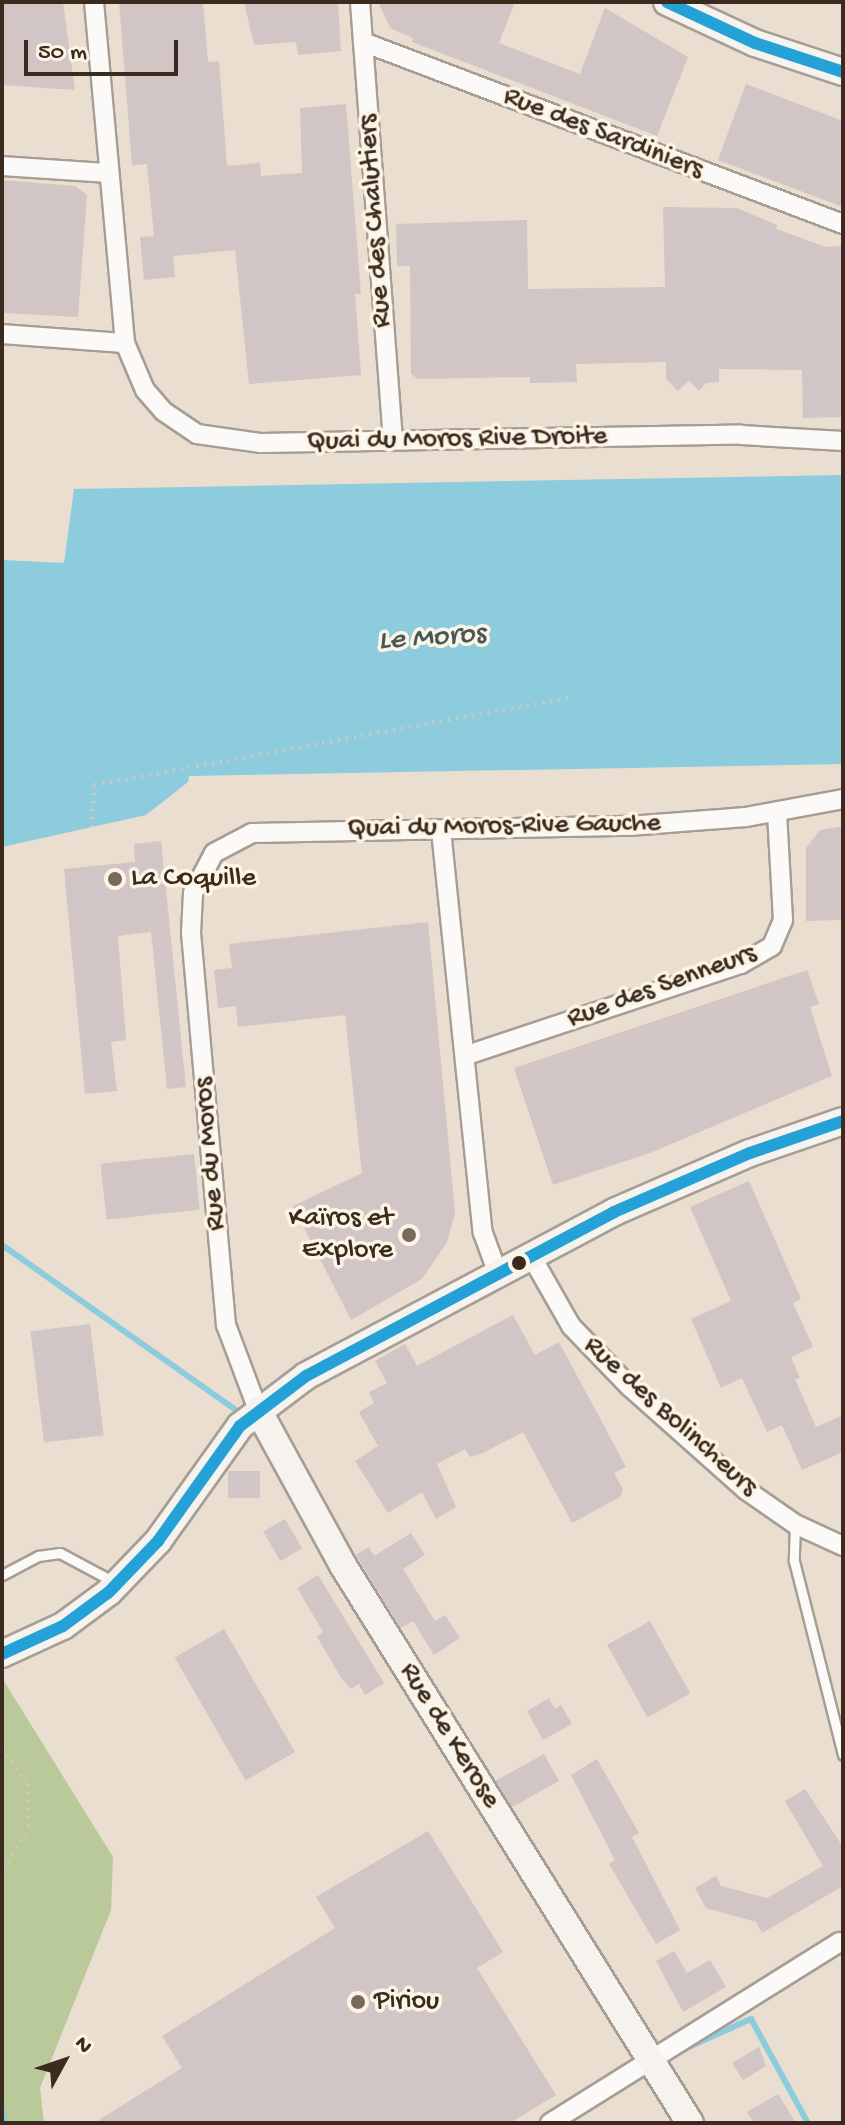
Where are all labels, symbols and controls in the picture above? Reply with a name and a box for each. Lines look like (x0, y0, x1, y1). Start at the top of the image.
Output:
scale bar (28, 24, 182, 74)
text: 50 m (38, 39, 87, 68)
street label: Rue des Sardiniers (498, 80, 708, 188)
street label: Rue des Chalutiers (352, 113, 400, 329)
street label: Quai du Moros Rive Droite (306, 421, 608, 459)
water label: Le Moros (377, 617, 487, 661)
street label: Quai du Moros-Rive Gauche (347, 807, 661, 847)
place label: La Coquille (131, 862, 256, 896)
marker: La Coquille (106, 870, 124, 888)
street label: Rue des Senneurs (563, 937, 761, 1037)
street label: Rue du Moros (188, 1076, 234, 1232)
place label: Kaïros et Explore (289, 1202, 393, 1268)
marker: Kaïros et Explore (400, 1226, 418, 1244)
unlabelled marker (511, 1255, 527, 1271)
street label: Rue des Bolincheurs (576, 1330, 764, 1504)
street label: Rue de Kerose (391, 1657, 507, 1815)
place label: Piriou (374, 1985, 439, 2019)
marker: Piriou (349, 1993, 367, 2011)
north arrow (24, 2021, 104, 2101)
text: N (68, 2032, 97, 2059)

